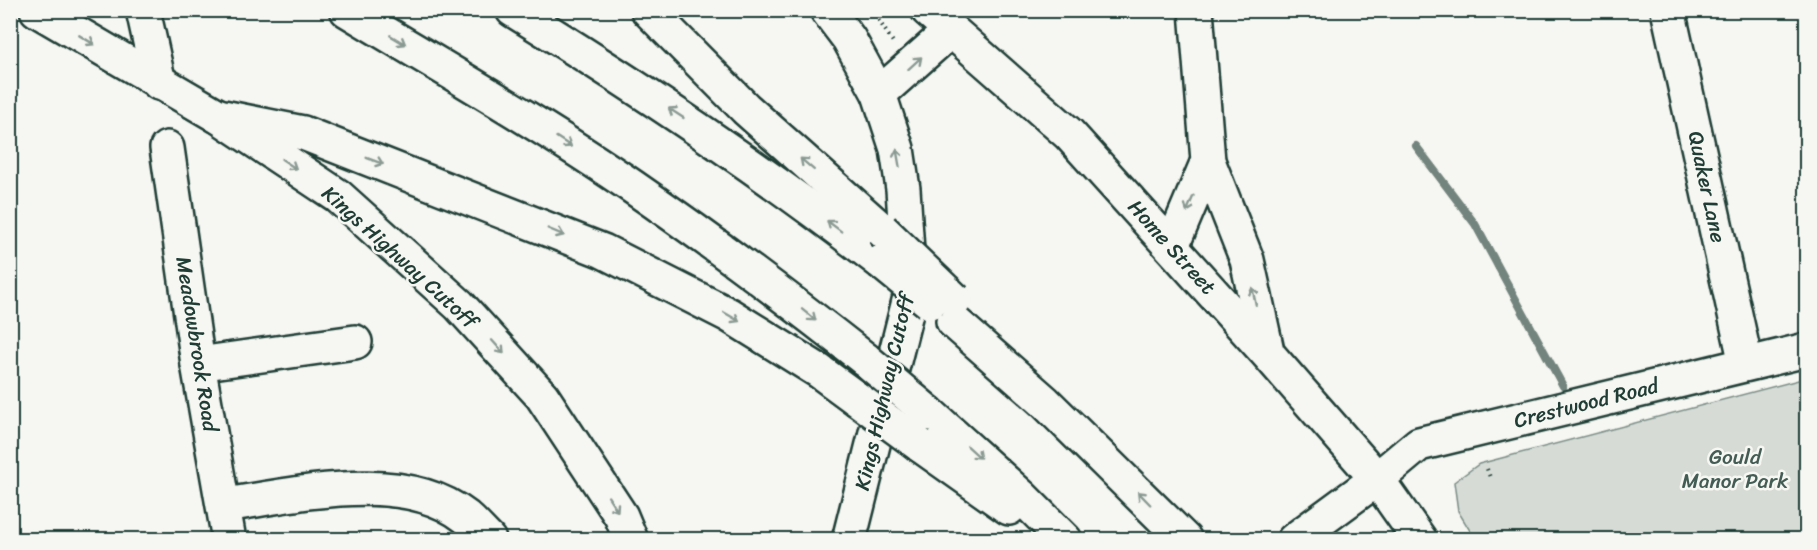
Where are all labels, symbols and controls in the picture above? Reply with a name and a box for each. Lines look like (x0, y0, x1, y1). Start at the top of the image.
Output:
one-way arrow (78, 35, 95, 47)
one-way arrow (389, 35, 406, 47)
one-way arrow (907, 56, 922, 70)
one-way arrow (668, 106, 685, 118)
street label: Quaker Lane (1677, 128, 1737, 247)
one-way arrow (555, 136, 572, 148)
one-way arrow (892, 149, 903, 168)
one-way arrow (365, 156, 383, 167)
one-way arrow (799, 157, 814, 171)
one-way arrow (280, 158, 297, 170)
street label: Kings Highway Cutoff (313, 176, 490, 341)
street label: Home Street (1118, 190, 1226, 304)
one-way arrow (1183, 194, 1195, 212)
one-way arrow (827, 220, 843, 232)
one-way arrow (547, 227, 565, 238)
street label: Meadowbrook Road (164, 254, 230, 436)
street label: Kings Highway Cutoff (843, 286, 926, 494)
one-way arrow (1248, 286, 1260, 305)
one-way arrow (801, 308, 817, 321)
one-way arrow (723, 311, 740, 323)
one-way arrow (491, 340, 505, 355)
street label: Crestwood Road (1510, 366, 1664, 439)
park label: Gould Manor Park (1682, 438, 1789, 500)
one-way arrow (966, 445, 981, 459)
one-way arrow (1137, 490, 1151, 505)
one-way arrow (607, 495, 619, 512)

